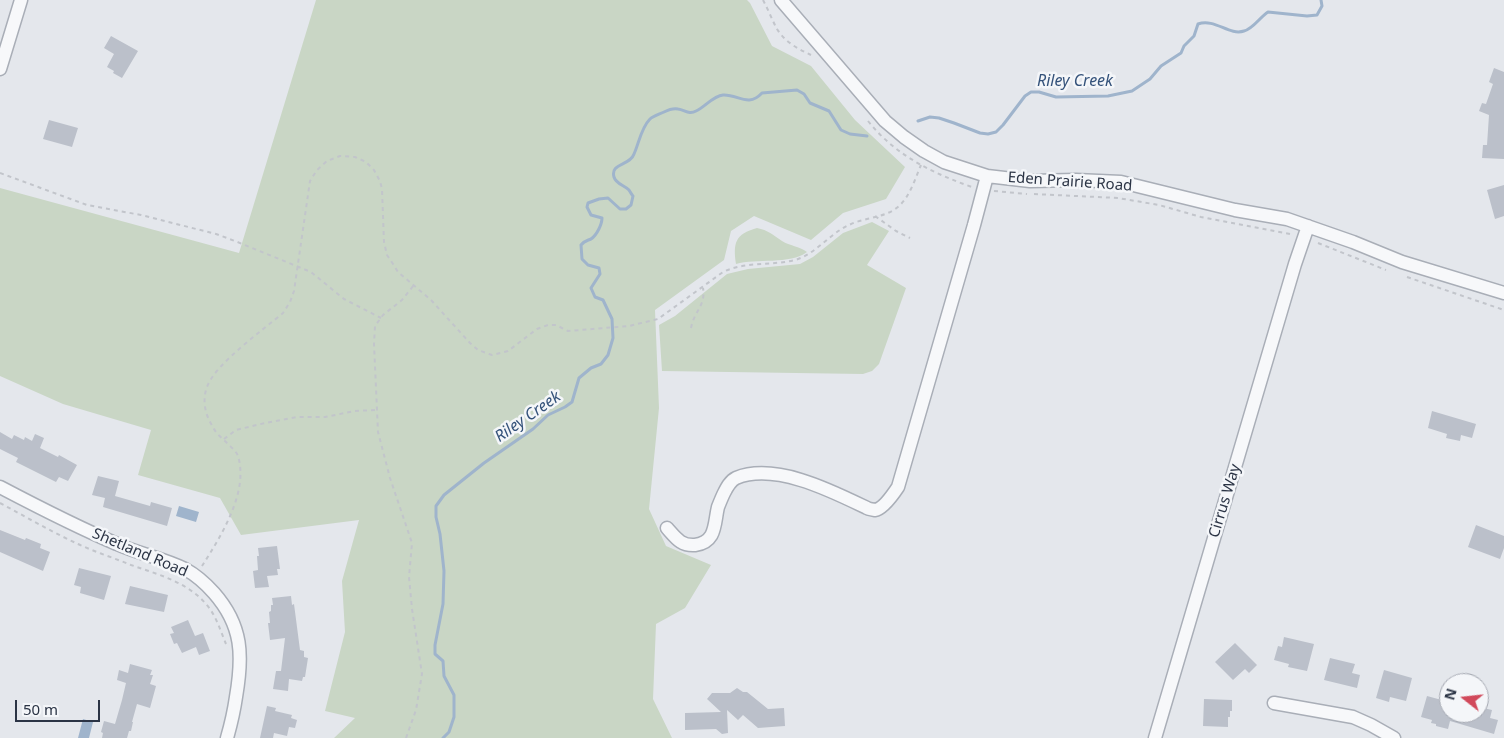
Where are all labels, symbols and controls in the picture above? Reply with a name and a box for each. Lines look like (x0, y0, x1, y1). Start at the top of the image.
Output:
water label: Riley Creek (1037, 71, 1113, 91)
street label: Eden Prairie Road (1007, 169, 1133, 195)
water label: Riley Creek (491, 387, 565, 447)
street label: Cirrus Way (1205, 462, 1245, 540)
street label: Shetland Road (89, 525, 191, 581)
north arrow (1439, 673, 1489, 723)
text: N (1439, 686, 1461, 702)
scale bar (18, 690, 102, 722)
text: 50 m (23, 699, 58, 719)

